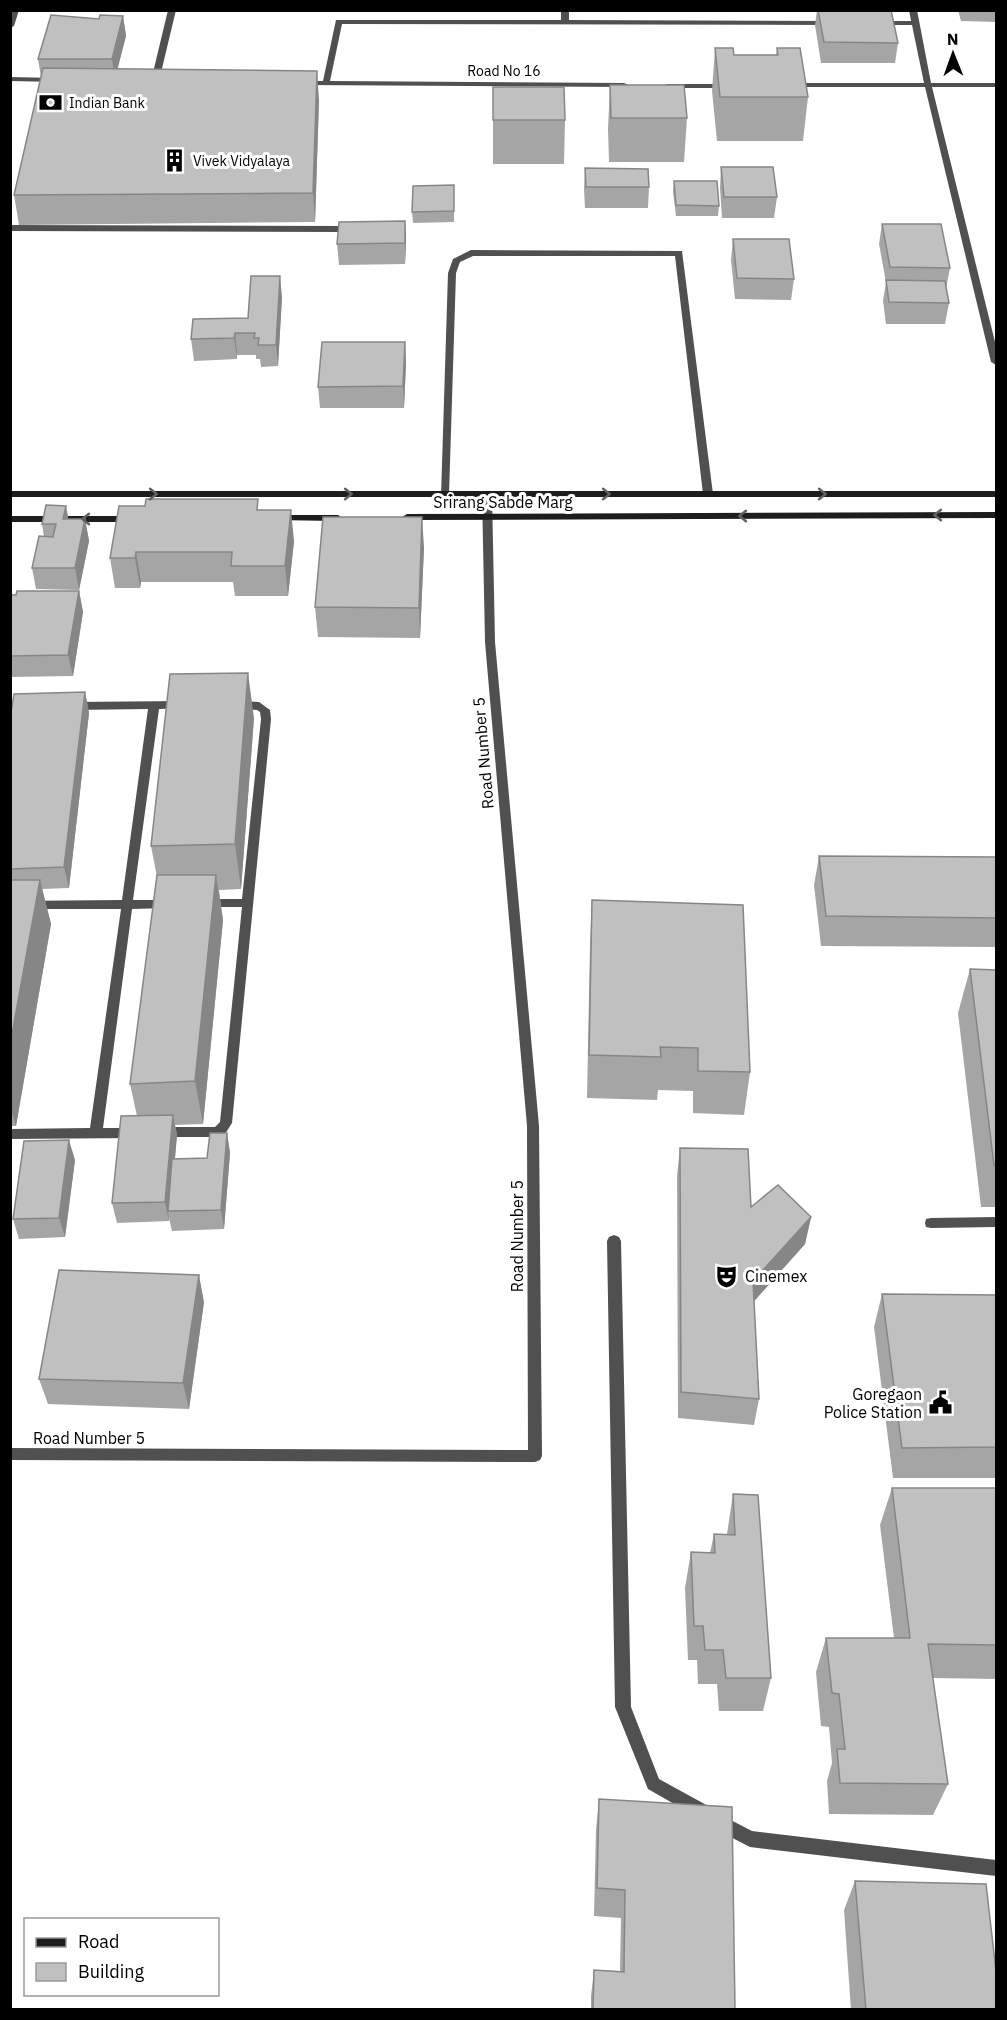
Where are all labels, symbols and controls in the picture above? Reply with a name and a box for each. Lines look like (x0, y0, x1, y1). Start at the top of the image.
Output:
north arrow (923, 24, 983, 84)
text: N (947, 29, 959, 49)
street label: Road No 16 (467, 62, 541, 80)
bank icon: Indian Bank (38, 90, 64, 116)
place label: Indian Bank (69, 94, 145, 112)
building icon: Vivek Vidyalaya (162, 148, 188, 174)
place label: Vivek Vidyalaya (193, 152, 291, 170)
one-way arrow (148, 488, 157, 500)
one-way arrow (343, 488, 352, 500)
one-way arrow (601, 488, 610, 500)
one-way arrow (817, 488, 826, 500)
street label: Srirang Sabde Marg (433, 492, 573, 512)
one-way arrow (934, 509, 943, 521)
one-way arrow (739, 510, 748, 522)
one-way arrow (82, 513, 91, 525)
street label: Road Number 5 (468, 696, 498, 810)
street label: Road Number 5 (507, 1180, 527, 1292)
theatre icon: Cinemex (714, 1263, 740, 1289)
place label: Cinemex (745, 1266, 807, 1286)
place label: Goregaon Police Station (824, 1384, 922, 1422)
public building icon: Goregaon Police Station (927, 1390, 953, 1416)
street label: Road Number 5 (33, 1428, 145, 1448)
legend (24, 1918, 219, 1996)
text: Road (78, 1930, 119, 1953)
text: Building (78, 1960, 145, 1983)

